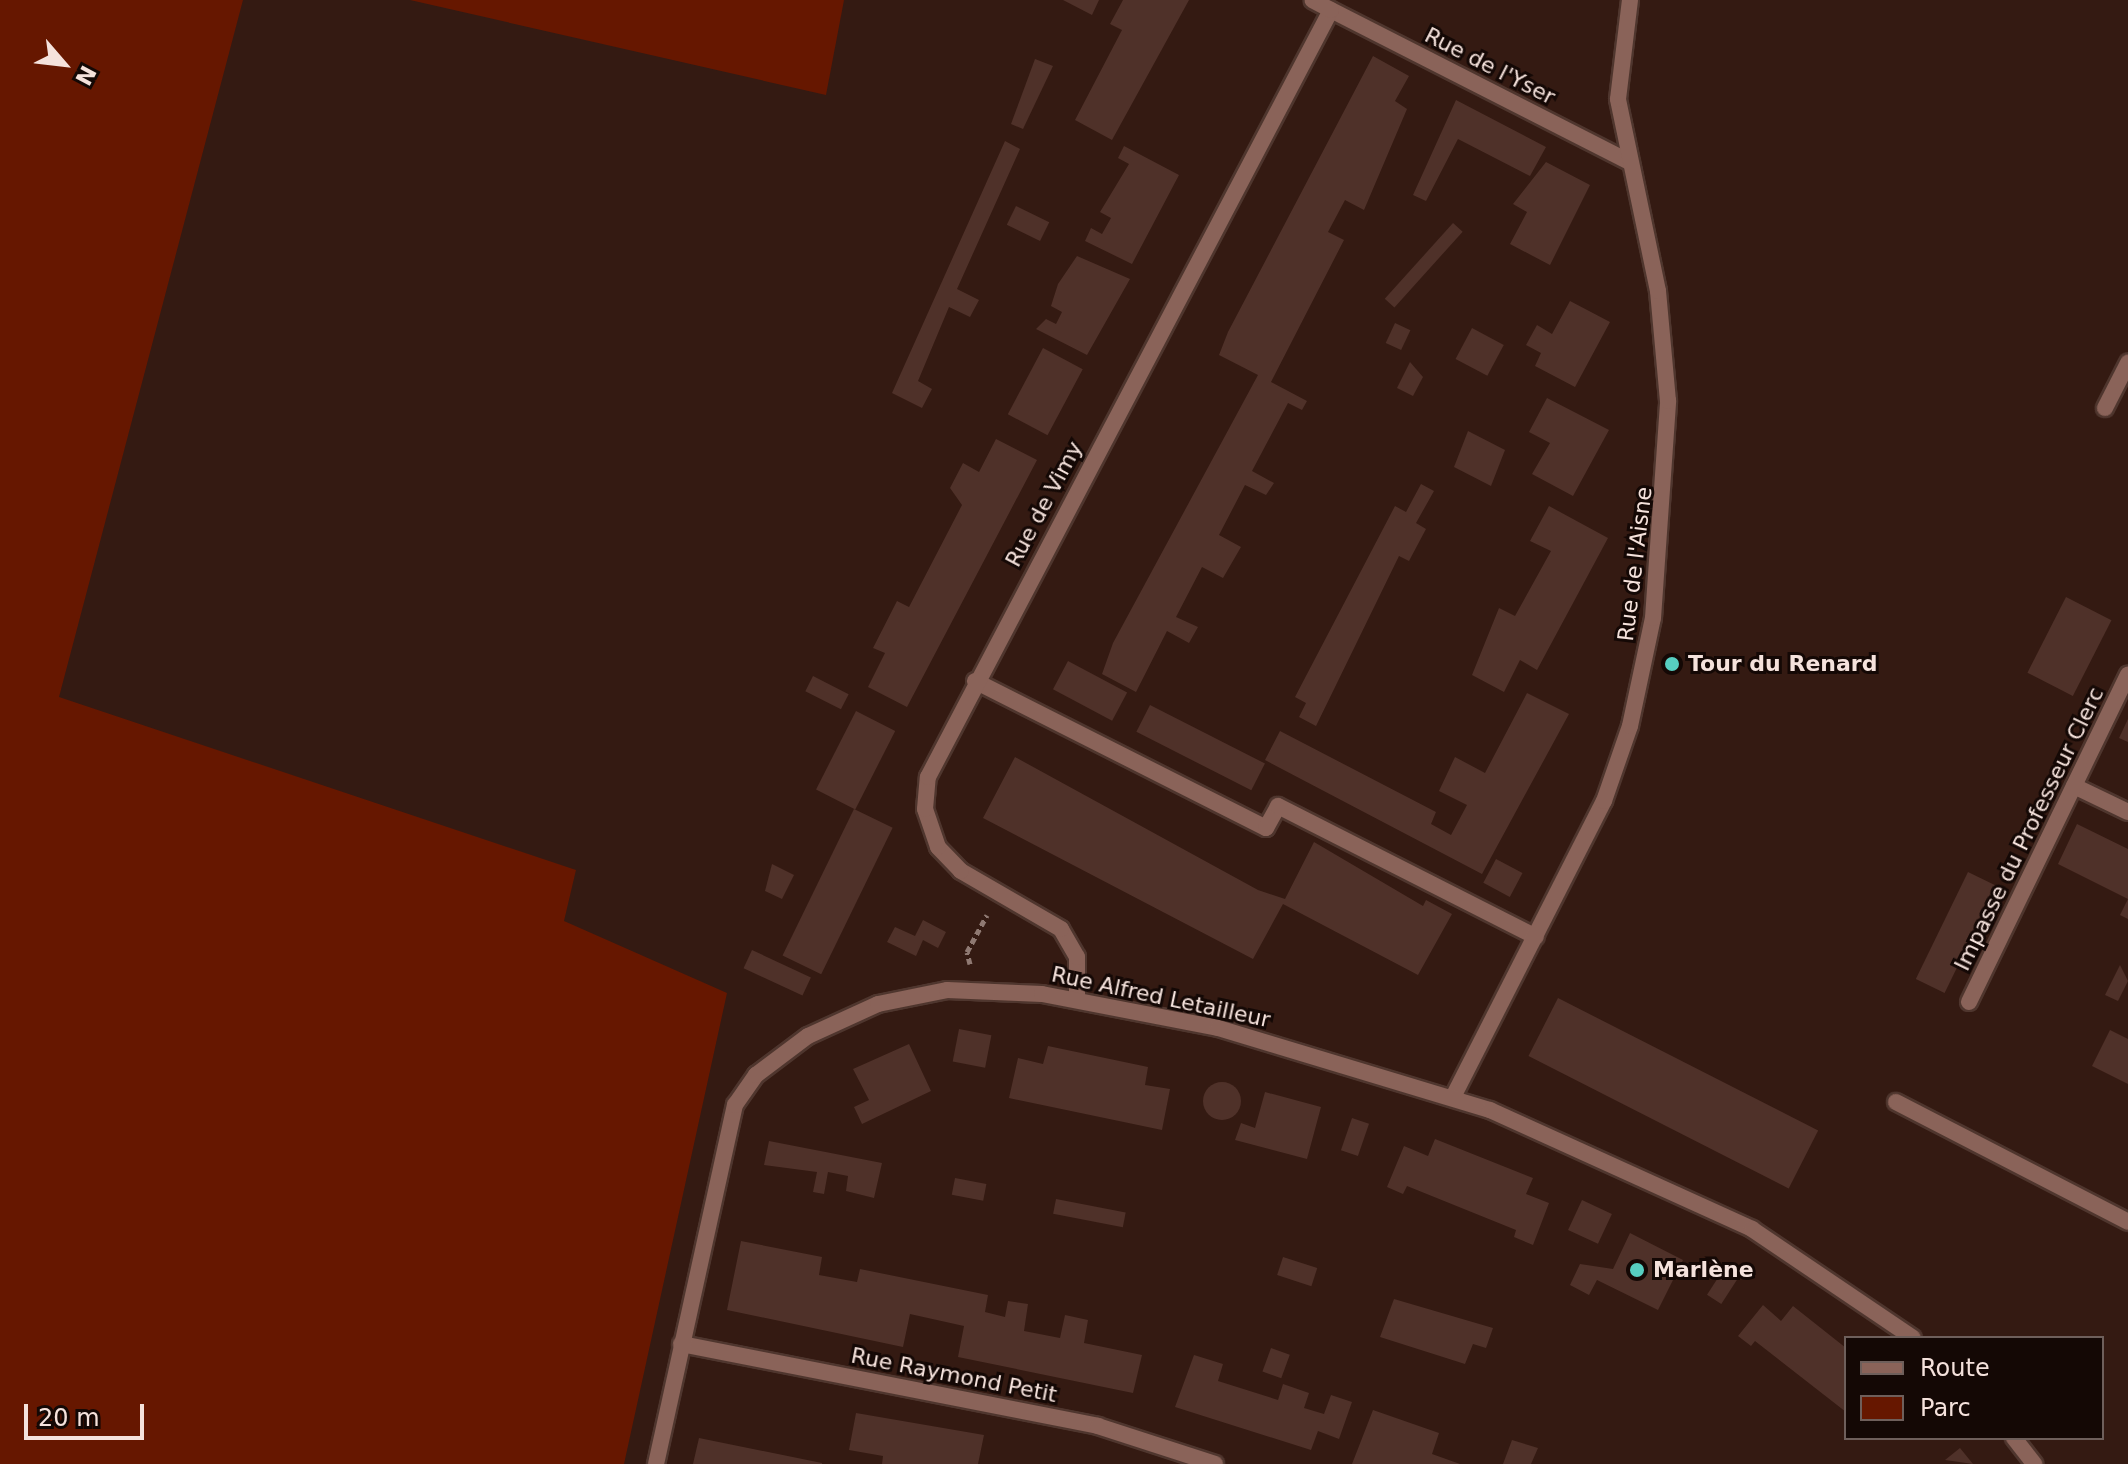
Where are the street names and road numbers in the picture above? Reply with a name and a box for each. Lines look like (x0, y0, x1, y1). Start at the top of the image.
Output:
street label: Rue de l'Yser (1420, 22, 1560, 110)
street label: Rue de Vimy (1000, 437, 1088, 571)
street label: Rue de l'Aisne (1612, 485, 1658, 643)
street label: Impasse du Professeur Clerc (1949, 683, 2109, 975)
street label: Rue Alfred Letailleur (1049, 961, 1273, 1033)
street label: Rue Raymond Petit (849, 1342, 1059, 1408)

